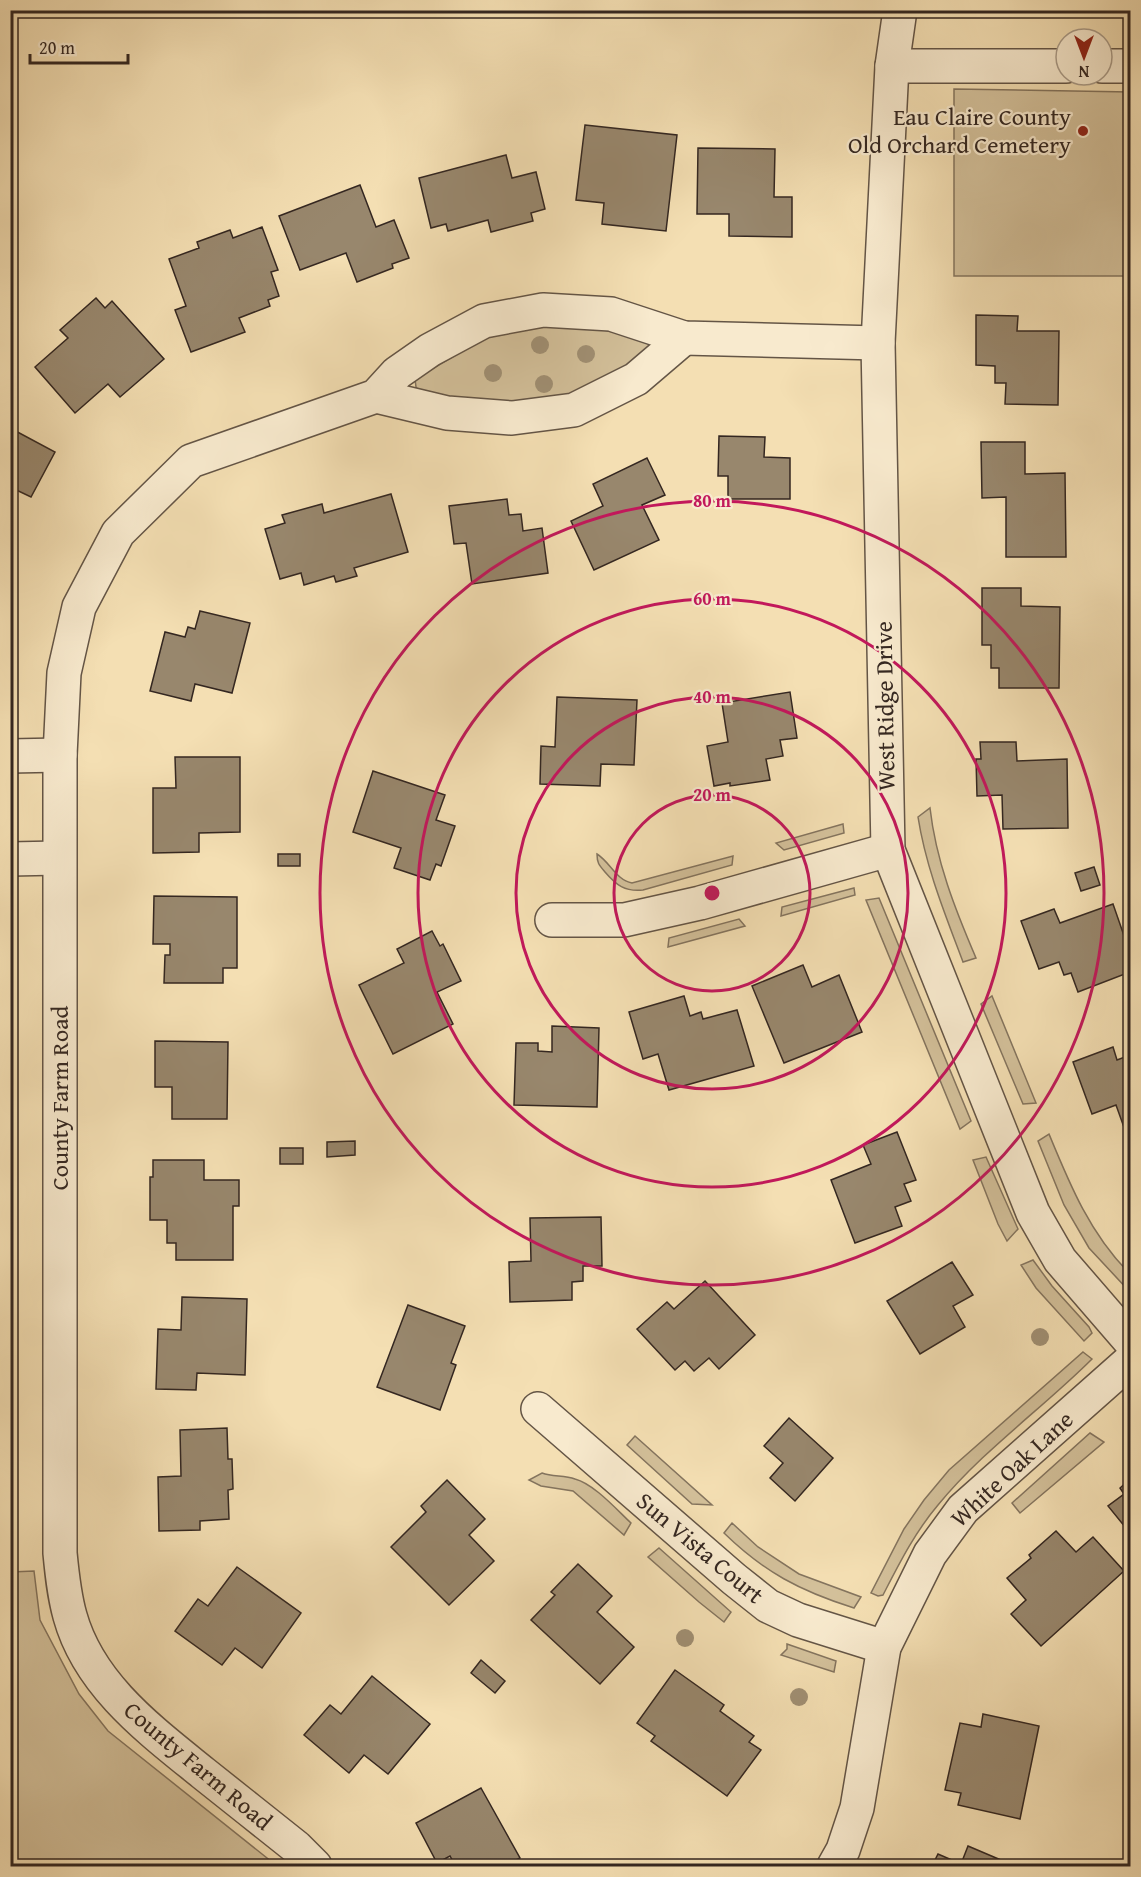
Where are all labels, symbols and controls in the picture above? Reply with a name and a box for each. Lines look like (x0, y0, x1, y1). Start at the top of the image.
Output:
scale bar (30, 27, 128, 65)
north arrow (1054, 27, 1114, 87)
text: 20 m (39, 34, 75, 61)
text: N (1078, 60, 1089, 84)
place label: Eau Claire County Old Orchard Cemetery (848, 99, 1071, 162)
marker: Eau Claire County Old Orchard Cemetery (1076, 124, 1090, 138)
text: 80 m (693, 487, 732, 514)
text: 60 m (693, 585, 732, 612)
street label: West Ridge Drive (866, 621, 903, 791)
text: 40 m (693, 683, 732, 710)
text: 20 m (693, 781, 732, 808)
centre of rings (702, 883, 722, 903)
street label: County Farm Road (42, 1006, 77, 1190)
street label: White Oak Lane (942, 1402, 1081, 1535)
street label: Sun Vista Court (629, 1484, 772, 1612)
street label: County Farm Road (116, 1693, 280, 1838)

